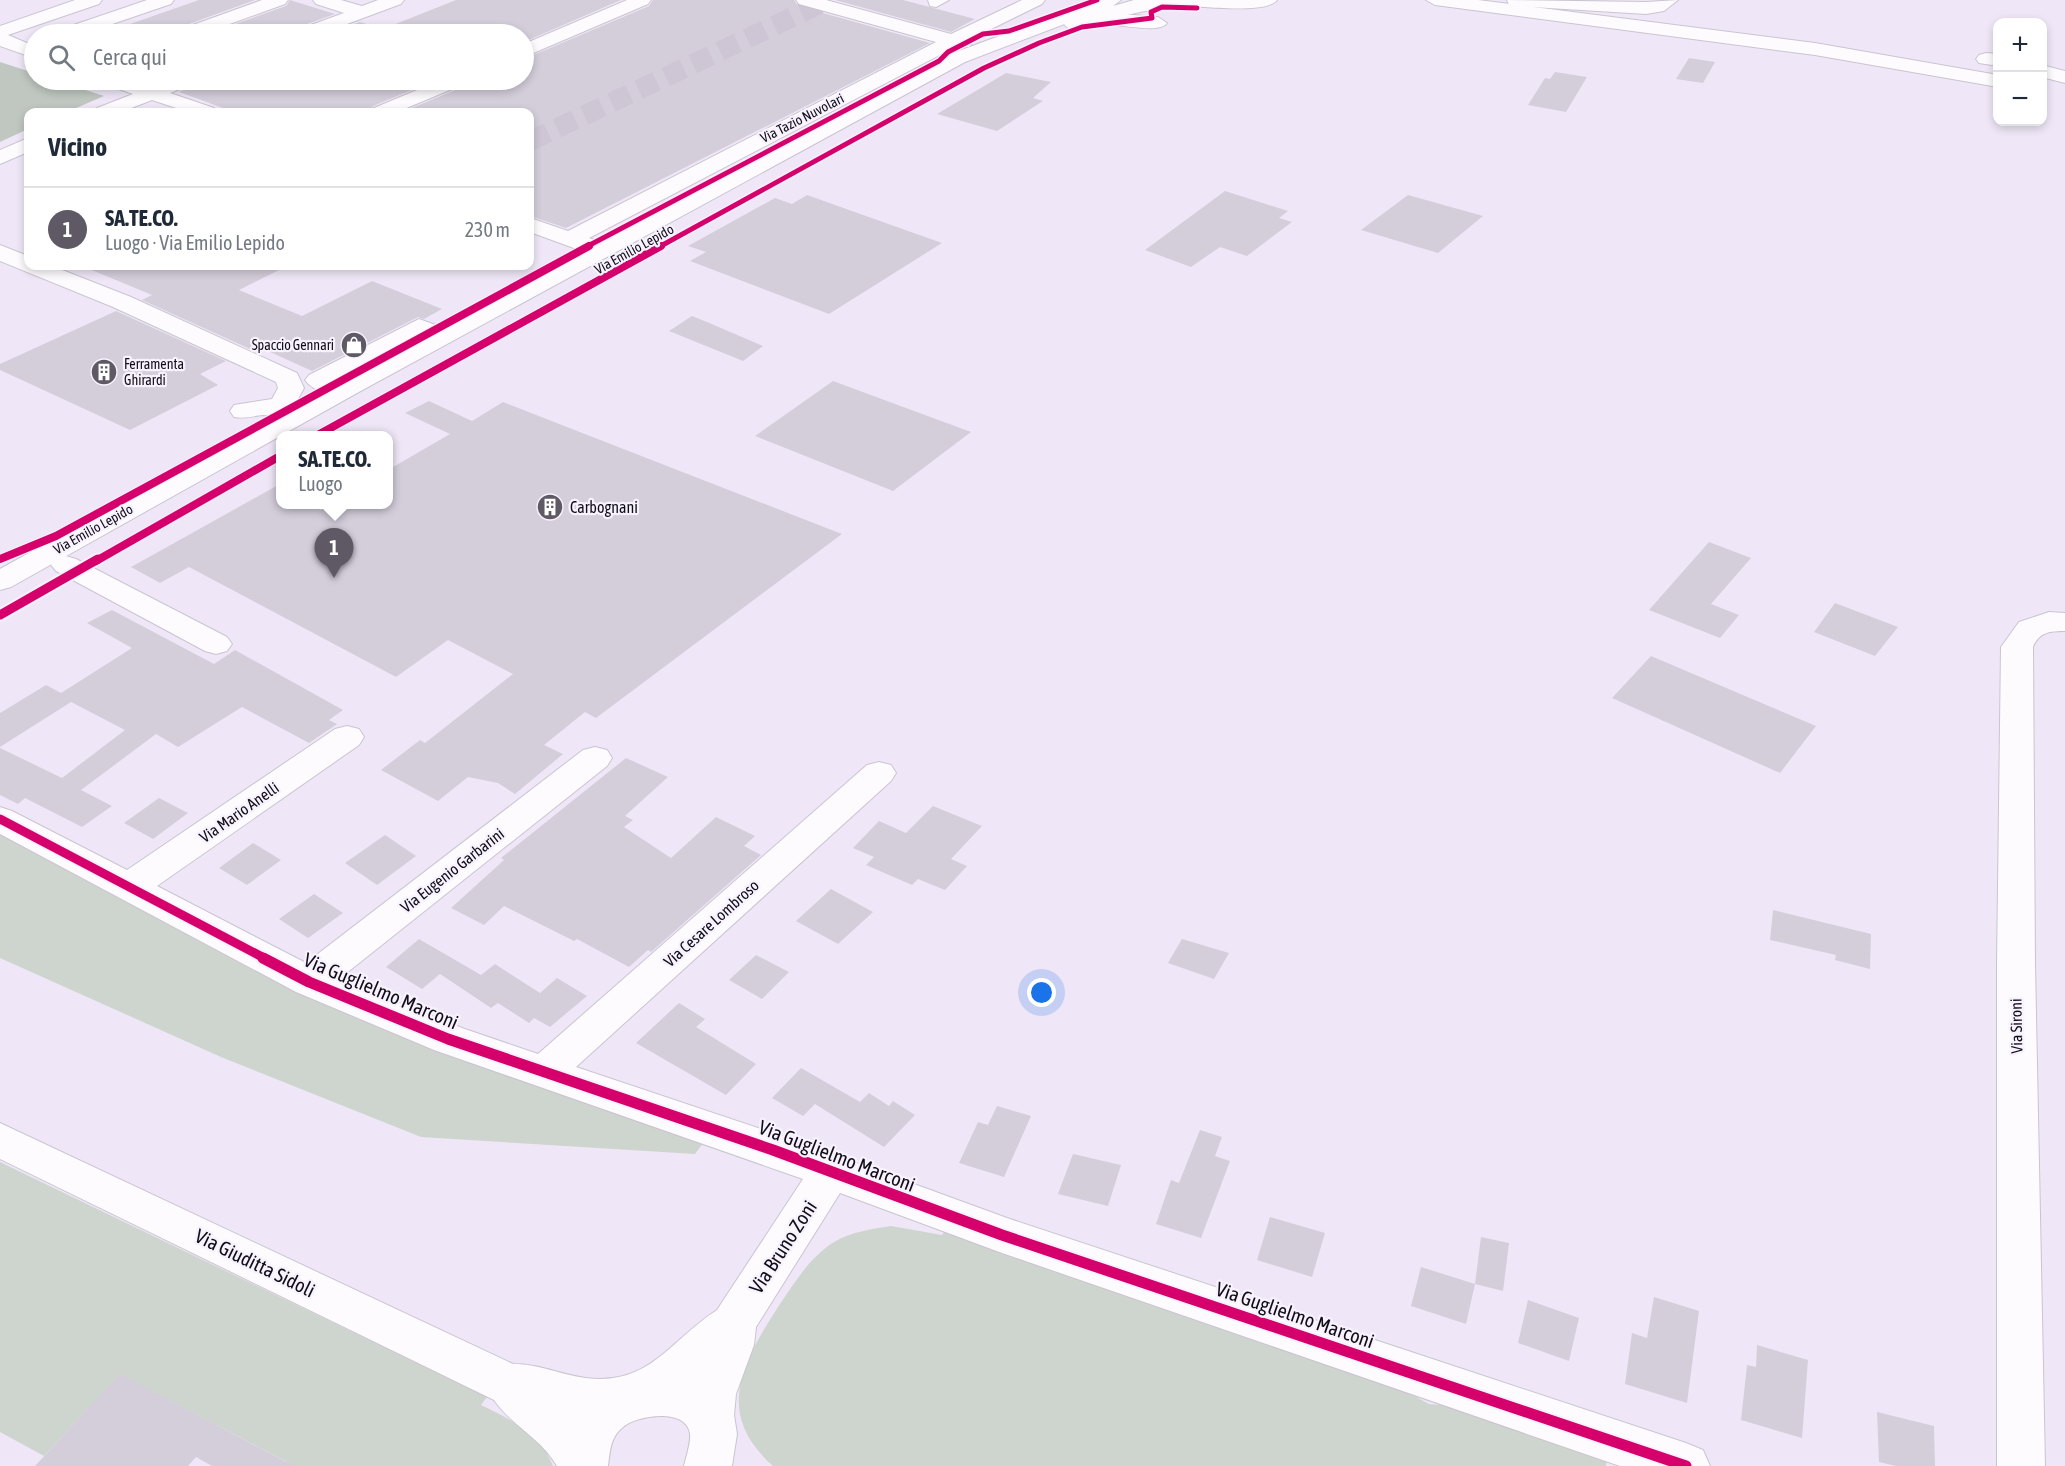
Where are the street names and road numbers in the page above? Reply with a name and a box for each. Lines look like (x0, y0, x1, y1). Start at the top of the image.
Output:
street label: Via Tazio Nuvolari (757, 90, 847, 146)
street label: Via Emilio Lepido (592, 221, 676, 277)
street label: Via Emilio Lepido (51, 501, 135, 557)
street label: Via Mario Anelli (196, 778, 282, 846)
street label: Via Eugenio Garbarini (397, 824, 508, 917)
street label: Via Cesare Lombroso (660, 876, 762, 970)
street label: Via Guglielmo Marconi (300, 948, 462, 1034)
street label: Via Sironi (2007, 998, 2025, 1054)
street label: Via Guglielmo Marconi (756, 1115, 919, 1196)
street label: Via Bruno Zoni (744, 1196, 821, 1297)
street label: Via Giuditta Sidoli (191, 1224, 319, 1302)
street label: Via Guglielmo Marconi (1213, 1277, 1377, 1352)

